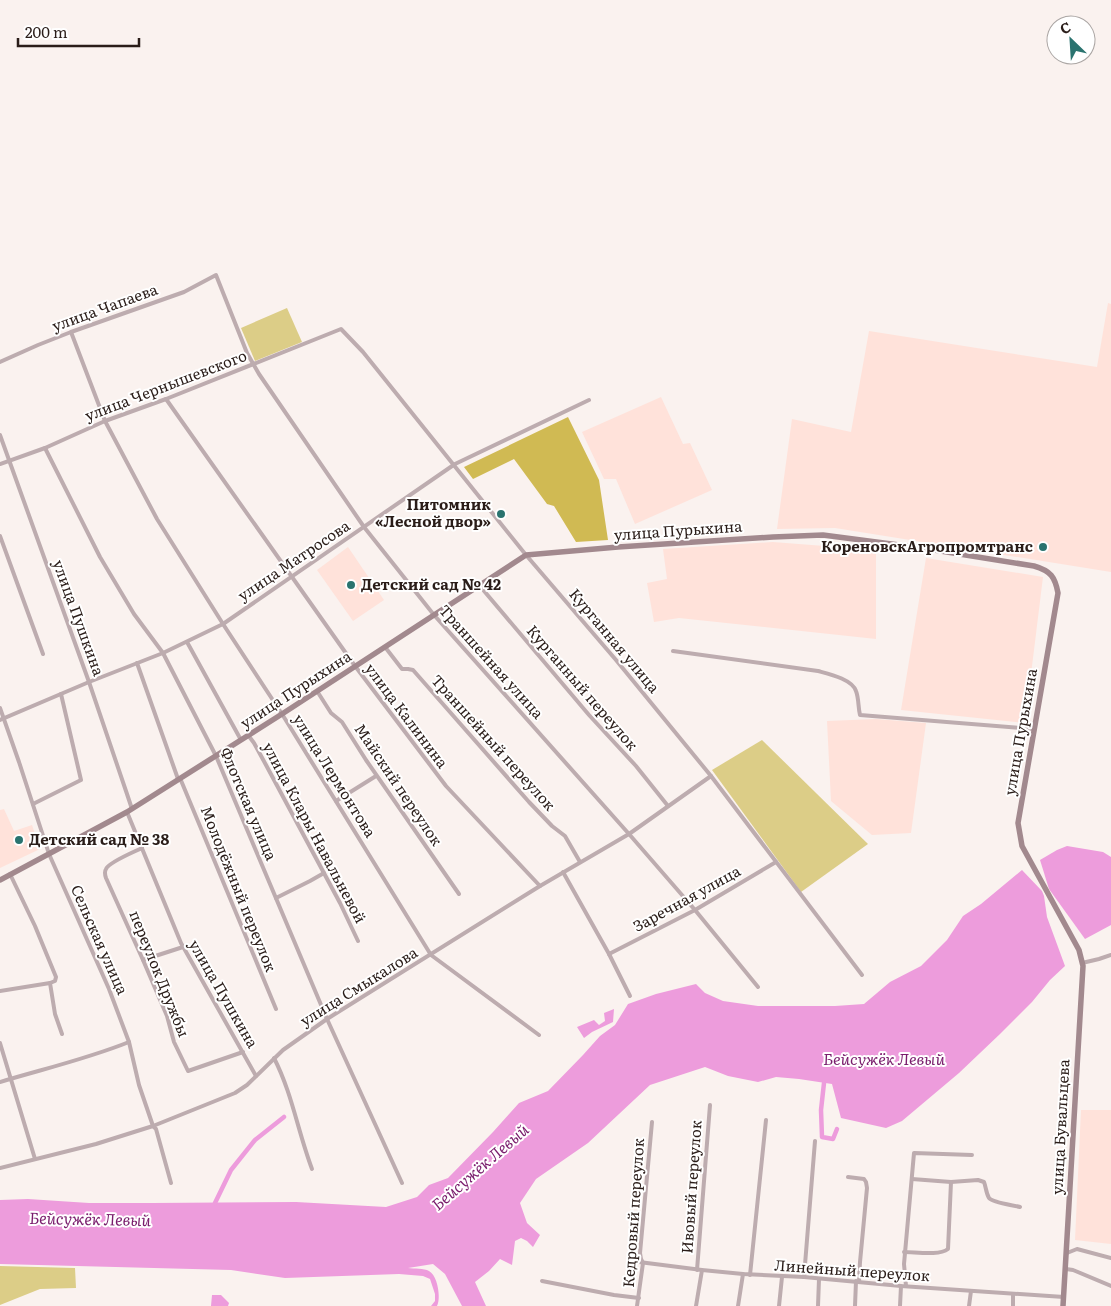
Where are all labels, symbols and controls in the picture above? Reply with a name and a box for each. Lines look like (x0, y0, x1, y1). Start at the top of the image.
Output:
scale bar (18, 15, 139, 47)
north arrow (1046, 15, 1096, 65)
text: С (1056, 16, 1074, 38)
text: 200 m (25, 20, 68, 43)
street label: улица Чапаева (48, 276, 162, 336)
street label: улица Чернышевского (81, 343, 250, 426)
place label: Питомник «Лесной двор» (375, 492, 491, 532)
marker: Питомник «Лесной двор» (495, 508, 507, 520)
street label: улица Матросова (232, 513, 355, 606)
street label: улица Пурыхина (613, 513, 744, 545)
place label: КореновскАгропромтранс (821, 534, 1033, 557)
marker: КореновскАгропромтранс (1037, 541, 1049, 553)
street label: улица Пушкина (48, 556, 111, 680)
place label: Детский сад № 42 (361, 572, 501, 595)
marker: Детский сад № 42 (345, 579, 357, 591)
street label: Курганная улица (564, 583, 666, 698)
street label: Траншейная улица (434, 599, 550, 724)
street label: Курганный переулок (522, 619, 644, 755)
street label: улица Пурыхина (235, 644, 356, 733)
street label: улица Калинина (360, 658, 455, 773)
street label: улица Пурыхина (997, 665, 1042, 797)
street label: Траншейный переулок (427, 669, 562, 815)
street label: улица Лермонтова (288, 709, 383, 842)
street label: Майский переулок (350, 718, 449, 850)
street label: улица Клары Навальневой (258, 738, 373, 927)
street label: Флотская улица (215, 743, 284, 865)
street label: Молодёжный переулок (196, 802, 283, 975)
place label: Детский сад № 38 (29, 827, 169, 850)
marker: Детский сад № 38 (13, 834, 25, 846)
street label: Заречная улица (628, 858, 745, 937)
street label: Сельская улица (66, 881, 135, 999)
street label: переулок Дружбы (124, 907, 196, 1040)
street label: улица Пушкина (184, 935, 265, 1053)
street label: улица Смыкалова (295, 940, 422, 1031)
water label: Бейсужёк Левый (823, 1046, 945, 1070)
street label: улица Бувальцева (1044, 1058, 1075, 1195)
water label: Бейсужёк Левый (425, 1117, 534, 1215)
street label: Ивовый переулок (674, 1119, 707, 1254)
street label: Кедровый переулок (616, 1137, 649, 1288)
water label: Бейсужёк Левый (29, 1205, 152, 1231)
street label: Линейный переулок (774, 1253, 931, 1286)

